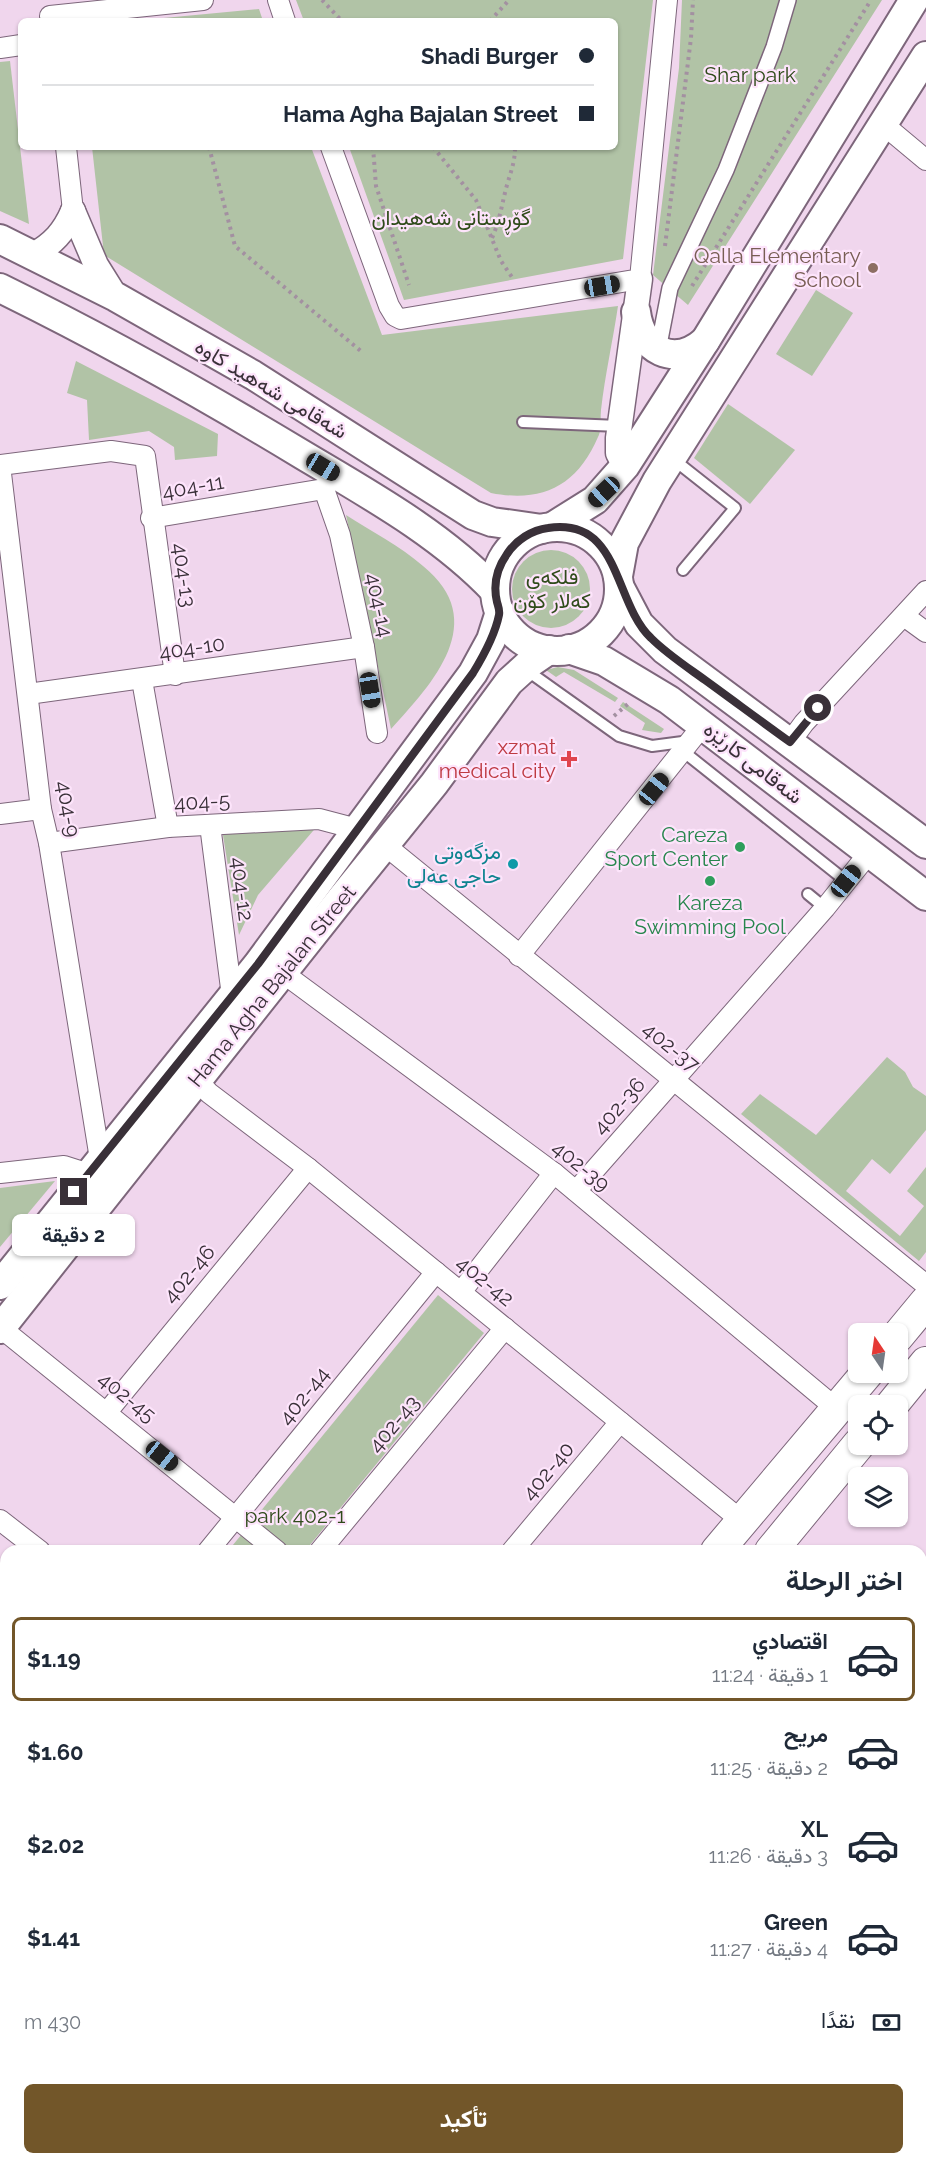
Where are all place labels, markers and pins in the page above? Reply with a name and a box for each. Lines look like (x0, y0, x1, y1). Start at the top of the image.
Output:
place label: Qalla Elementary School (694, 243, 861, 292)
marker: Qalla Elementary School (866, 261, 880, 275)
place label: xzmat medical city (439, 734, 556, 783)
marker: xzmat medical city (560, 750, 578, 768)
place label: Careza Sport Center (605, 822, 729, 871)
place label: مزگەوتی حاجی عەلی (407, 839, 501, 888)
marker: Careza Sport Center (733, 840, 747, 854)
marker: مزگەوتی حاجی عەلی (506, 857, 520, 871)
marker: Kareza Swimming Pool (703, 874, 717, 888)
place label: Kareza Swimming Pool (634, 890, 786, 939)

